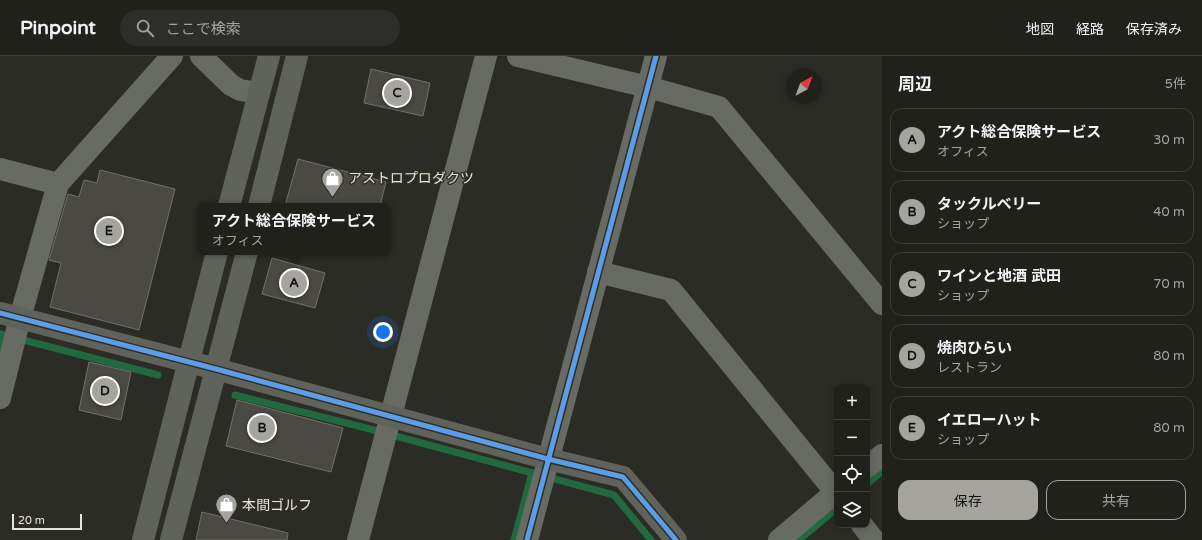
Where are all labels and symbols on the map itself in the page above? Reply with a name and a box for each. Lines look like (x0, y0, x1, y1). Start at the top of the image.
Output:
north arrow (786, 68, 822, 104)
pin: C (384, 78, 410, 108)
shop icon: アストロプロダクツ (319, 165, 345, 198)
place label: アストロプロダクツ (348, 170, 474, 187)
pin: E (96, 216, 122, 246)
pin: A (281, 268, 307, 298)
your location (373, 322, 393, 342)
pin: D (92, 376, 118, 406)
pin: B (249, 413, 275, 443)
shop icon: 本間ゴルフ (214, 492, 240, 525)
place label: 本間ゴルフ (242, 497, 312, 514)
scale bar (12, 512, 82, 531)

